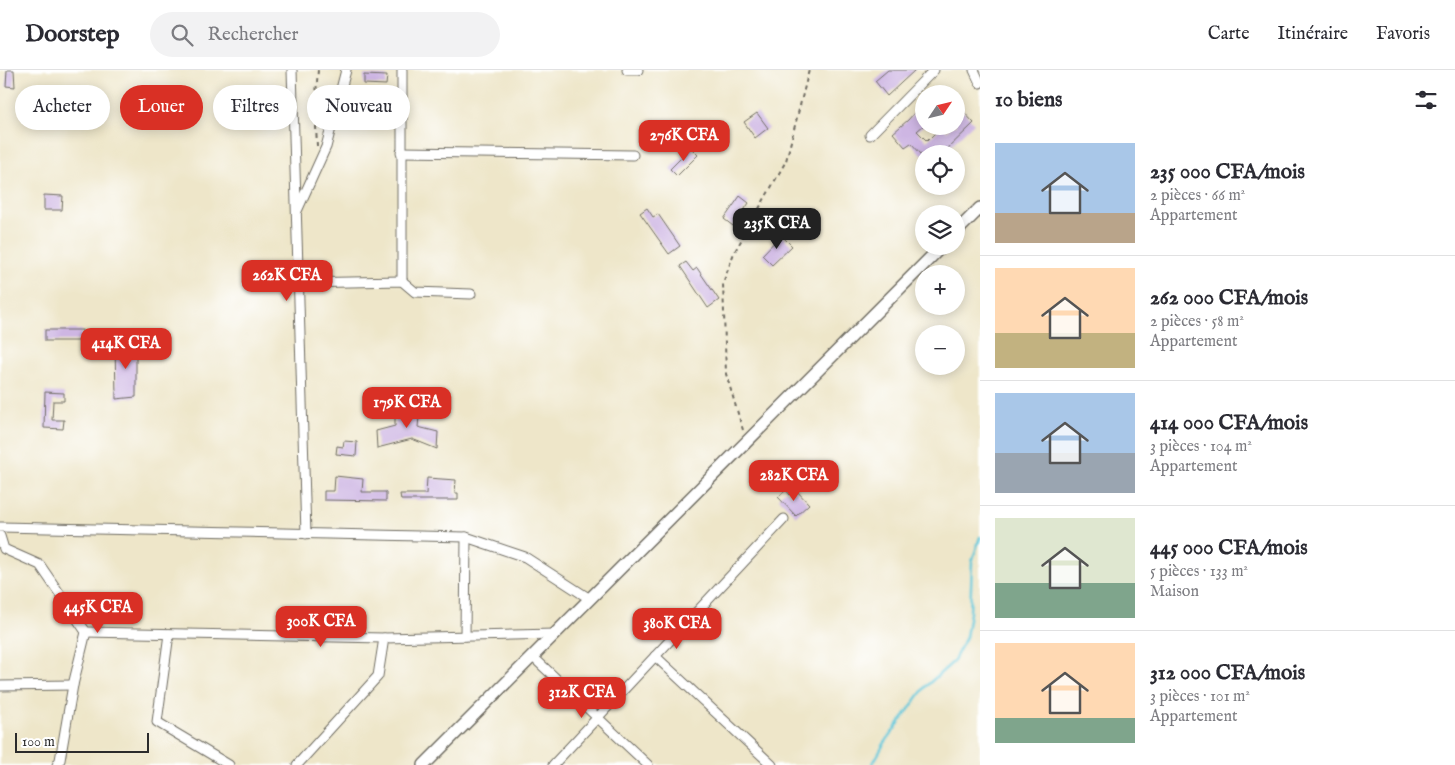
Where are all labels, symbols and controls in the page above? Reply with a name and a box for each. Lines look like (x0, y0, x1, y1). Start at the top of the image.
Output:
search box (150, 12, 500, 57)
text: Doorstep (25, 19, 120, 50)
icon: search (168, 21, 196, 49)
text: Rechercher (208, 23, 299, 47)
text: Carte (1208, 23, 1250, 46)
text: Itinéraire (1278, 23, 1348, 46)
text: Favoris (1376, 23, 1430, 46)
chip: Acheter (15, 85, 110, 130)
chip: Louer (120, 85, 203, 130)
chip: Filtres (213, 85, 297, 130)
chip: Nouveau (307, 85, 410, 130)
north arrow (915, 85, 965, 135)
map controls (915, 85, 965, 375)
icon: filters (1412, 86, 1440, 114)
text: 10 biens (995, 87, 1063, 114)
pin: 276K CFA (632, 119, 736, 162)
text: 276K CFA (650, 126, 718, 146)
button: locate (915, 145, 965, 195)
text: 235 000 CFA/mois (1150, 159, 1305, 186)
icon: home (1035, 163, 1095, 223)
text: 2 pièces · 66 m² (1150, 186, 1245, 206)
button: layers (915, 205, 965, 255)
text: Appartement (1150, 206, 1237, 226)
pin: 235K CFA (725, 208, 829, 250)
text: 235K CFA (744, 214, 810, 234)
pin: 262K CFA (235, 260, 339, 302)
button: + (915, 265, 965, 315)
text: 262K CFA (253, 266, 321, 286)
text: 262 000 CFA/mois (1150, 285, 1308, 312)
icon: home (1035, 288, 1095, 348)
text: 2 pièces · 58 m² (1150, 312, 1244, 332)
button: − (915, 325, 965, 375)
pin: 414K CFA (74, 328, 178, 370)
text: Appartement (1150, 332, 1237, 352)
text: 414K CFA (92, 334, 160, 354)
pin: 179K CFA (355, 386, 459, 429)
text: 179K CFA (373, 393, 441, 413)
text: 414 000 CFA/mois (1150, 410, 1308, 437)
icon: home (1035, 413, 1095, 473)
text: 3 pièces · 104 m² (1150, 437, 1252, 457)
text: Appartement (1150, 457, 1237, 477)
pin: 282K CFA (742, 460, 846, 502)
text: 282K CFA (760, 466, 828, 486)
text: 445 000 CFA/mois (1150, 535, 1308, 562)
icon: home (1035, 538, 1095, 598)
text: 5 pièces · 133 m² (1150, 562, 1248, 582)
text: Maison (1150, 582, 1199, 602)
pin: 445K CFA (46, 592, 150, 634)
text: 445K CFA (64, 598, 132, 618)
pin: 300K CFA (269, 606, 373, 648)
pin: 380K CFA (625, 608, 729, 650)
text: 300K CFA (287, 612, 355, 632)
text: 380K CFA (643, 614, 711, 634)
text: 312 000 CFA/mois (1150, 660, 1305, 687)
icon: home (1035, 663, 1095, 723)
pin: 312K CFA (530, 676, 634, 719)
text: 312K CFA (549, 683, 615, 703)
text: 3 pièces · 101 m² (1150, 687, 1250, 707)
text: Appartement (1150, 707, 1237, 727)
scale bar (15, 730, 149, 753)
text: 100 m (22, 733, 55, 751)

